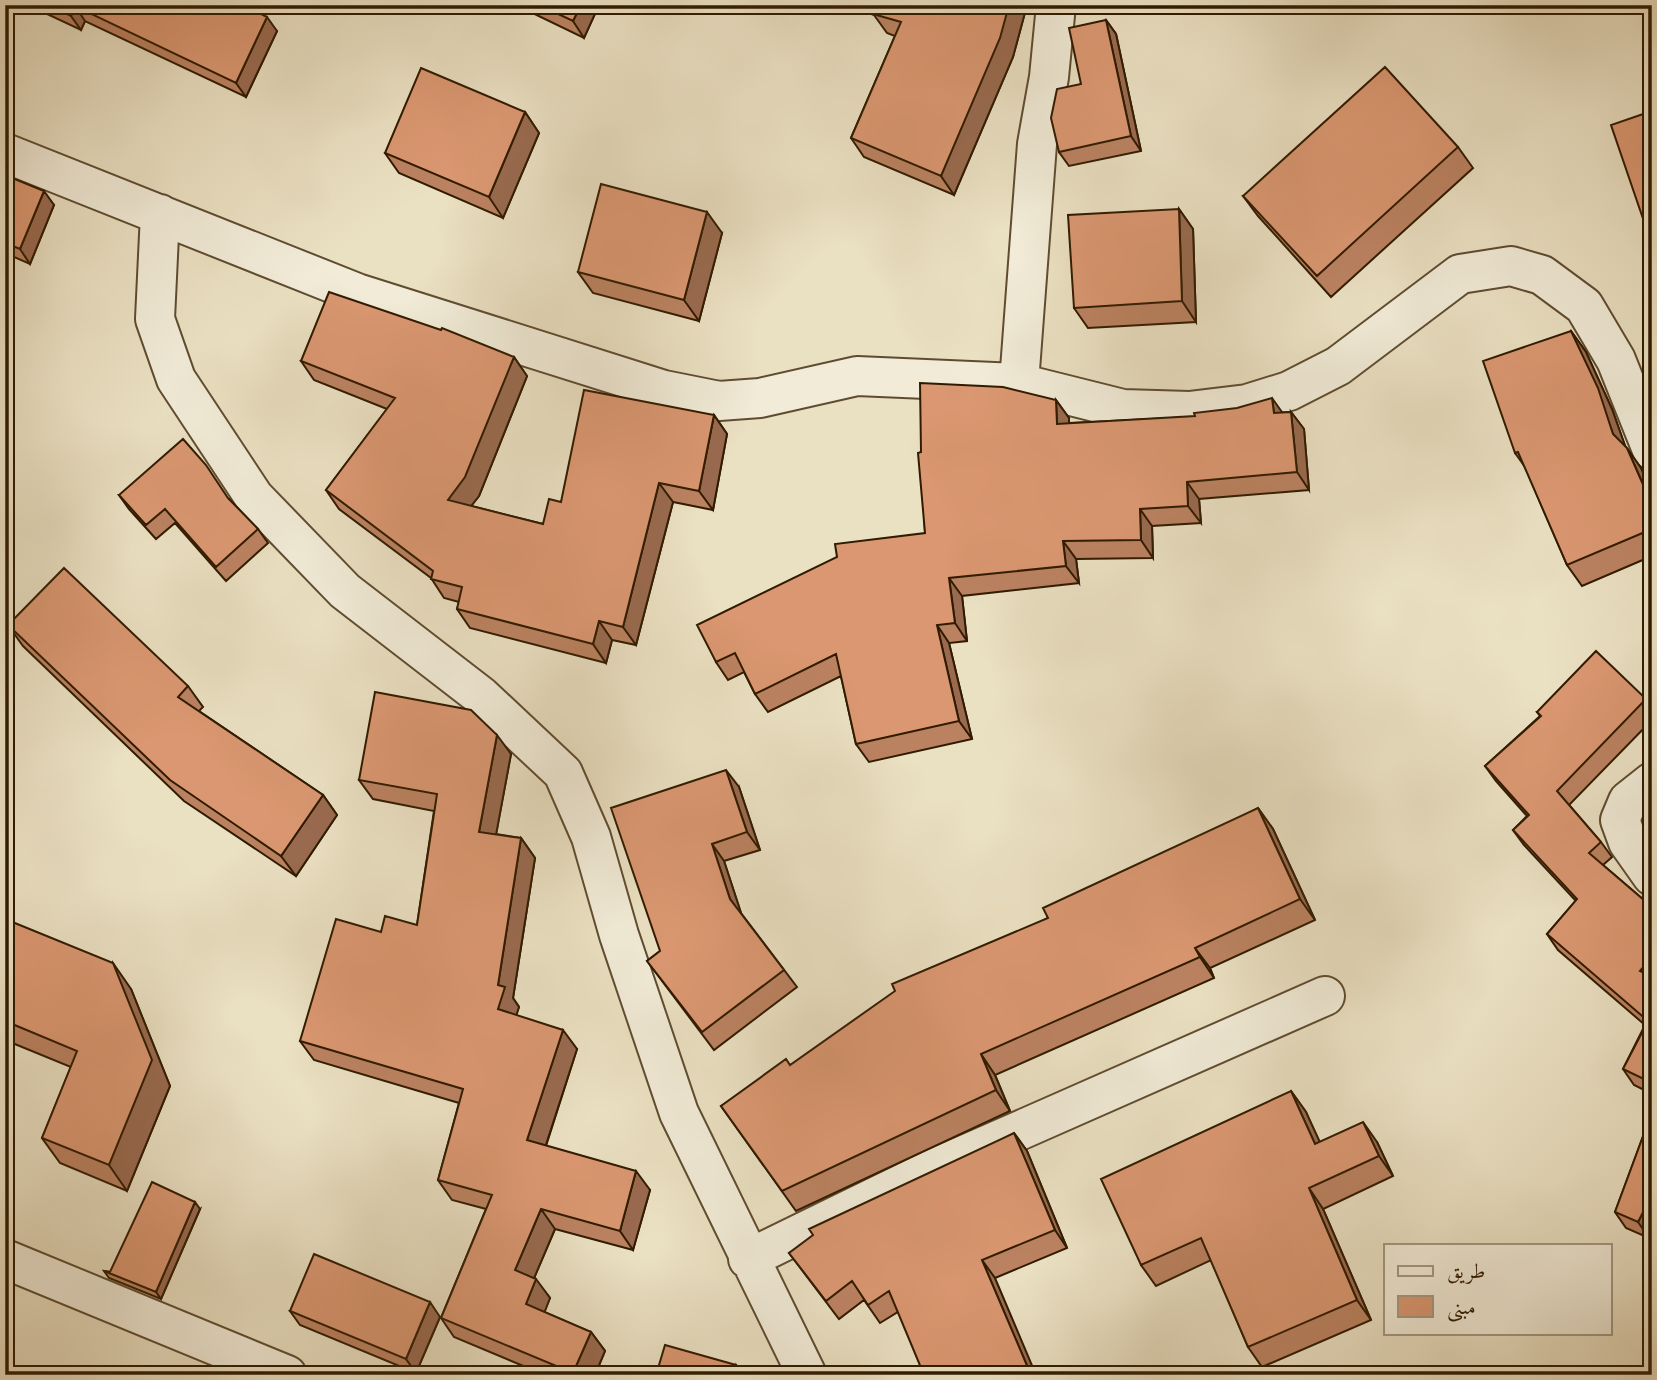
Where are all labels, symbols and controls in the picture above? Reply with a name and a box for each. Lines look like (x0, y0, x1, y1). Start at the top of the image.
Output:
legend (1384, 1244, 1612, 1334)
text: طريق (1447, 1258, 1485, 1284)
text: مبنى (1447, 1294, 1476, 1322)

